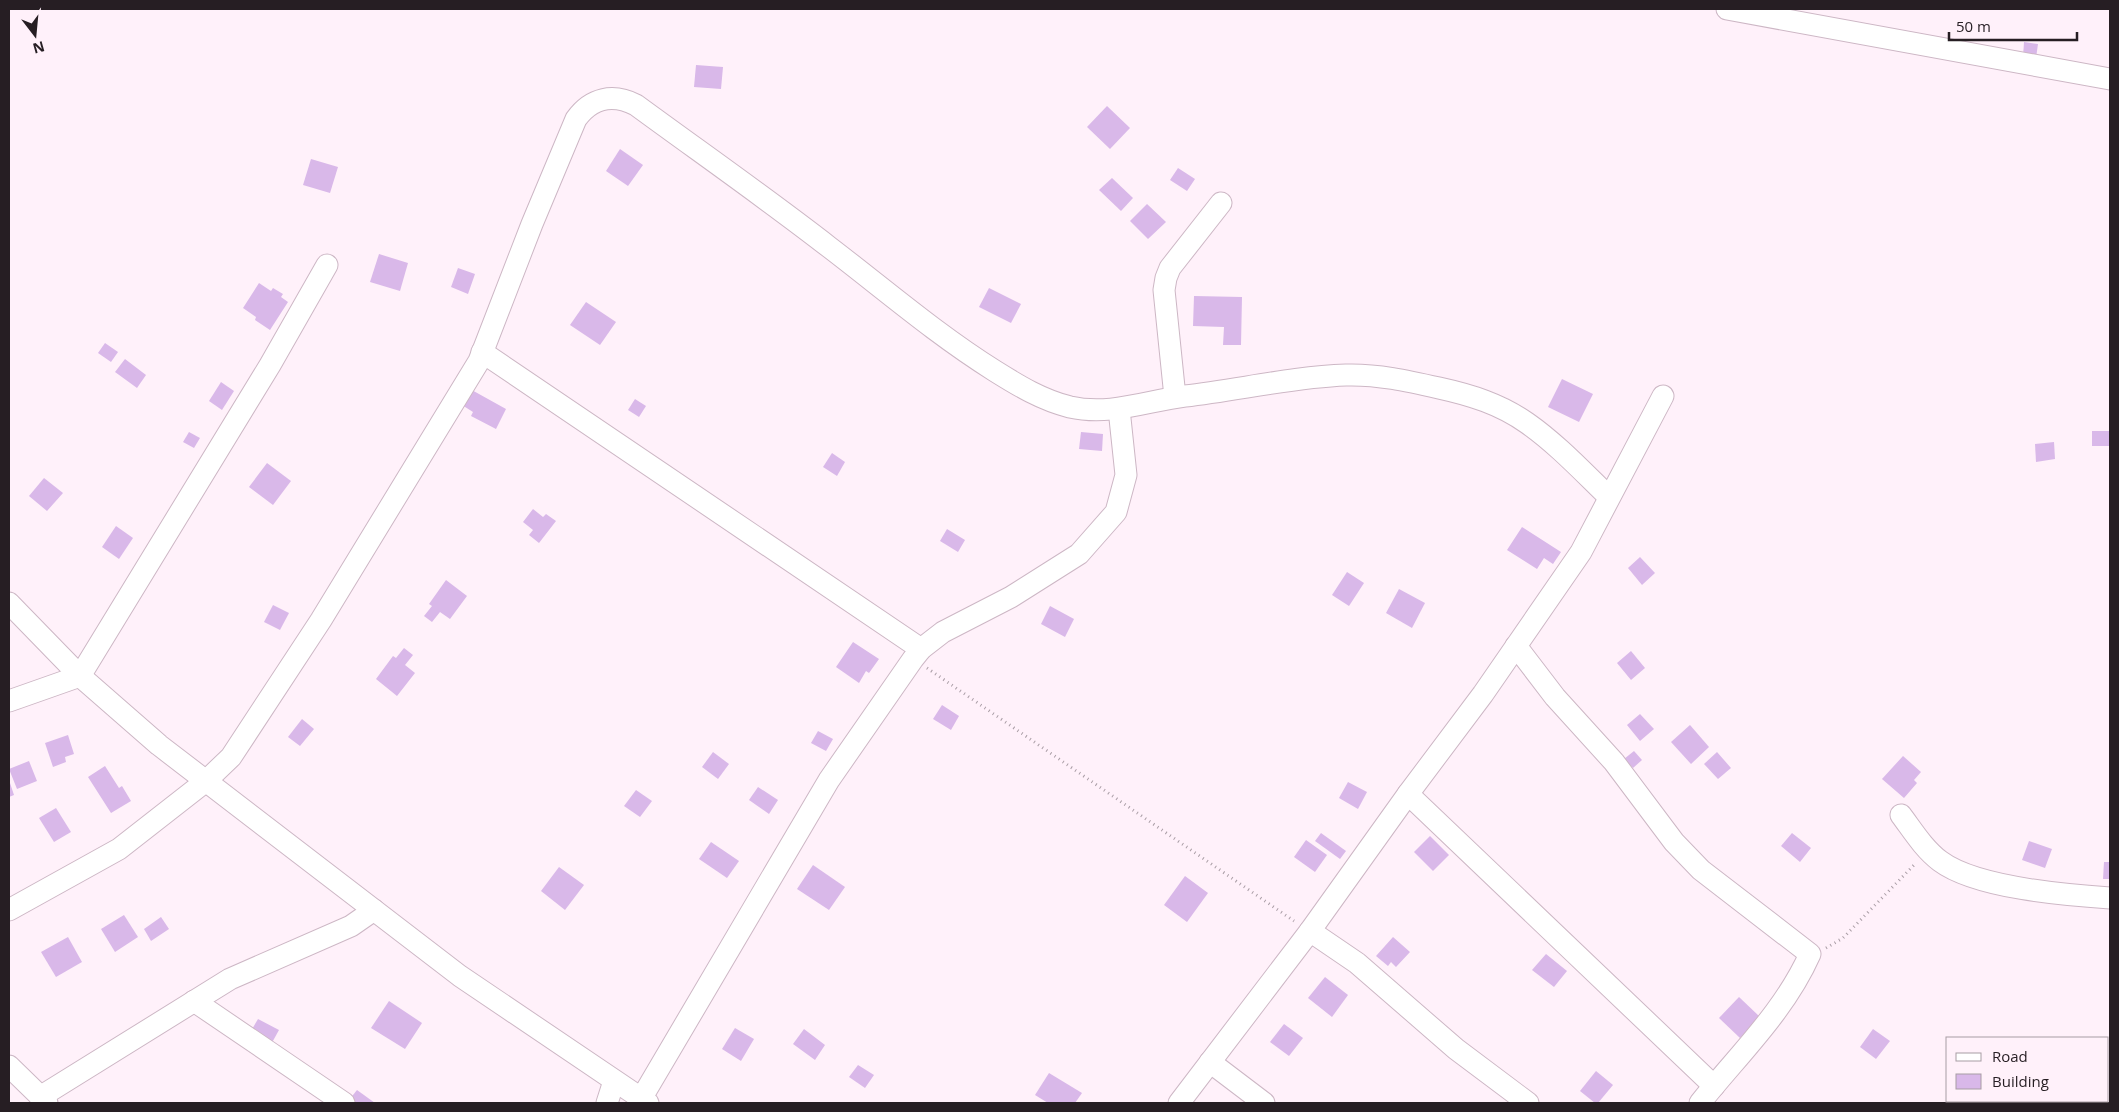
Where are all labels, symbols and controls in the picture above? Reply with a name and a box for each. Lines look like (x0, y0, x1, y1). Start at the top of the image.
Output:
north arrow (10, 10, 60, 60)
scale bar (1949, 10, 2076, 42)
text: 50 m (1956, 16, 1991, 36)
text: N (31, 37, 47, 59)
legend (1946, 1037, 2109, 1102)
text: Road (1992, 1046, 2028, 1066)
text: Building (1992, 1071, 2049, 1091)

